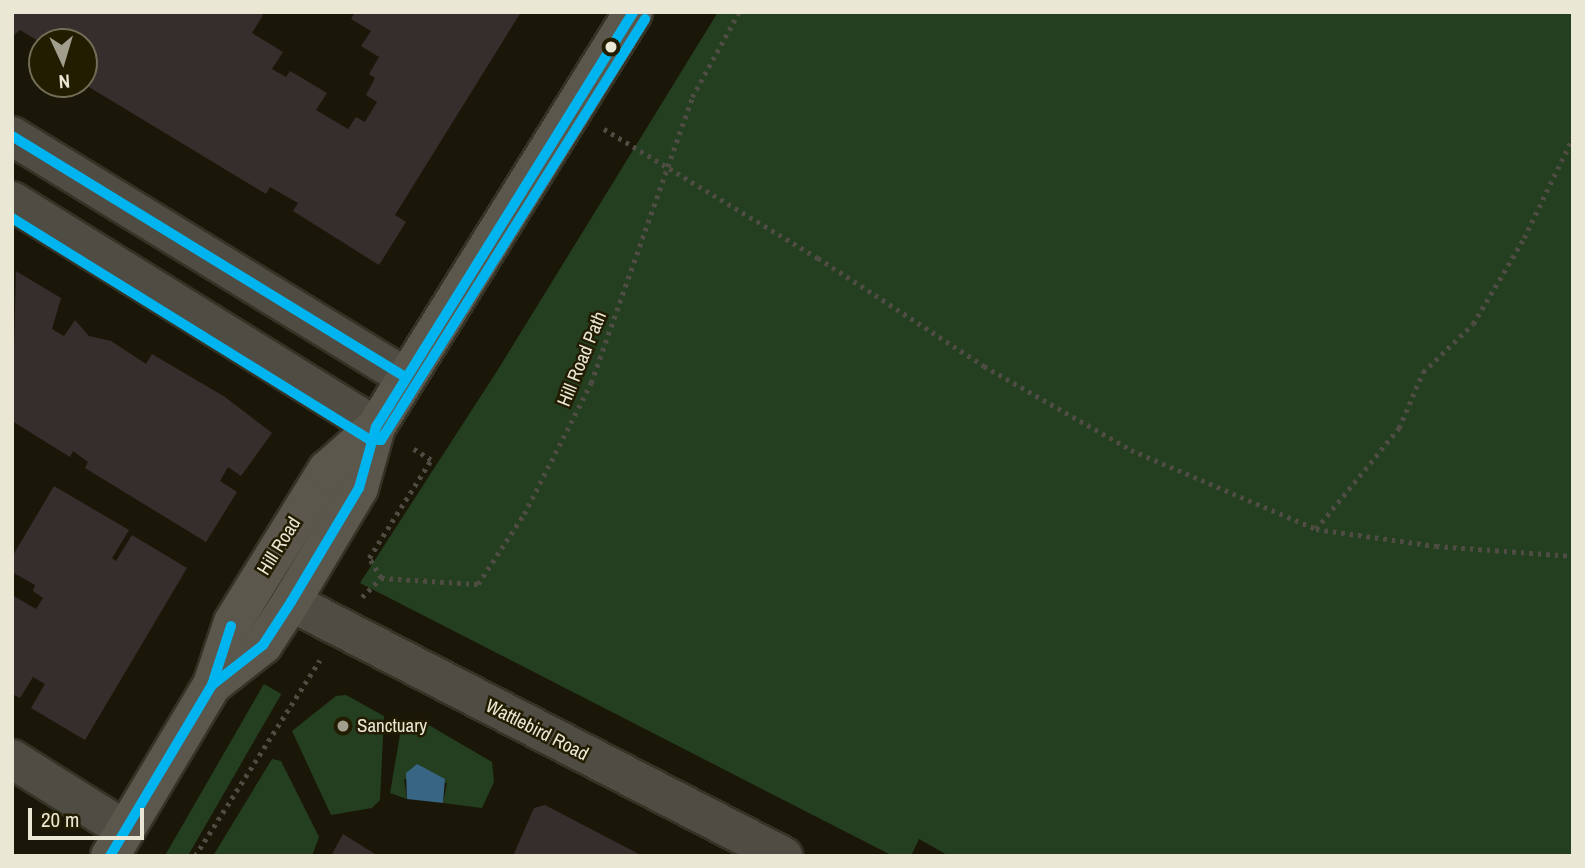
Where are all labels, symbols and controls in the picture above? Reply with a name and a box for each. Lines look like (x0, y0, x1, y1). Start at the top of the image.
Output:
north arrow (28, 28, 98, 98)
unlabelled marker (604, 40, 618, 54)
text: N (58, 69, 71, 95)
street label: Hill Road Path (553, 308, 611, 410)
street label: Hill Road (252, 513, 306, 579)
street label: Wattlebird Road (482, 694, 592, 766)
place label: Sanctuary (357, 715, 427, 737)
marker: Sanctuary (335, 718, 351, 734)
scale bar (32, 794, 147, 838)
text: 20 m (41, 805, 79, 834)

